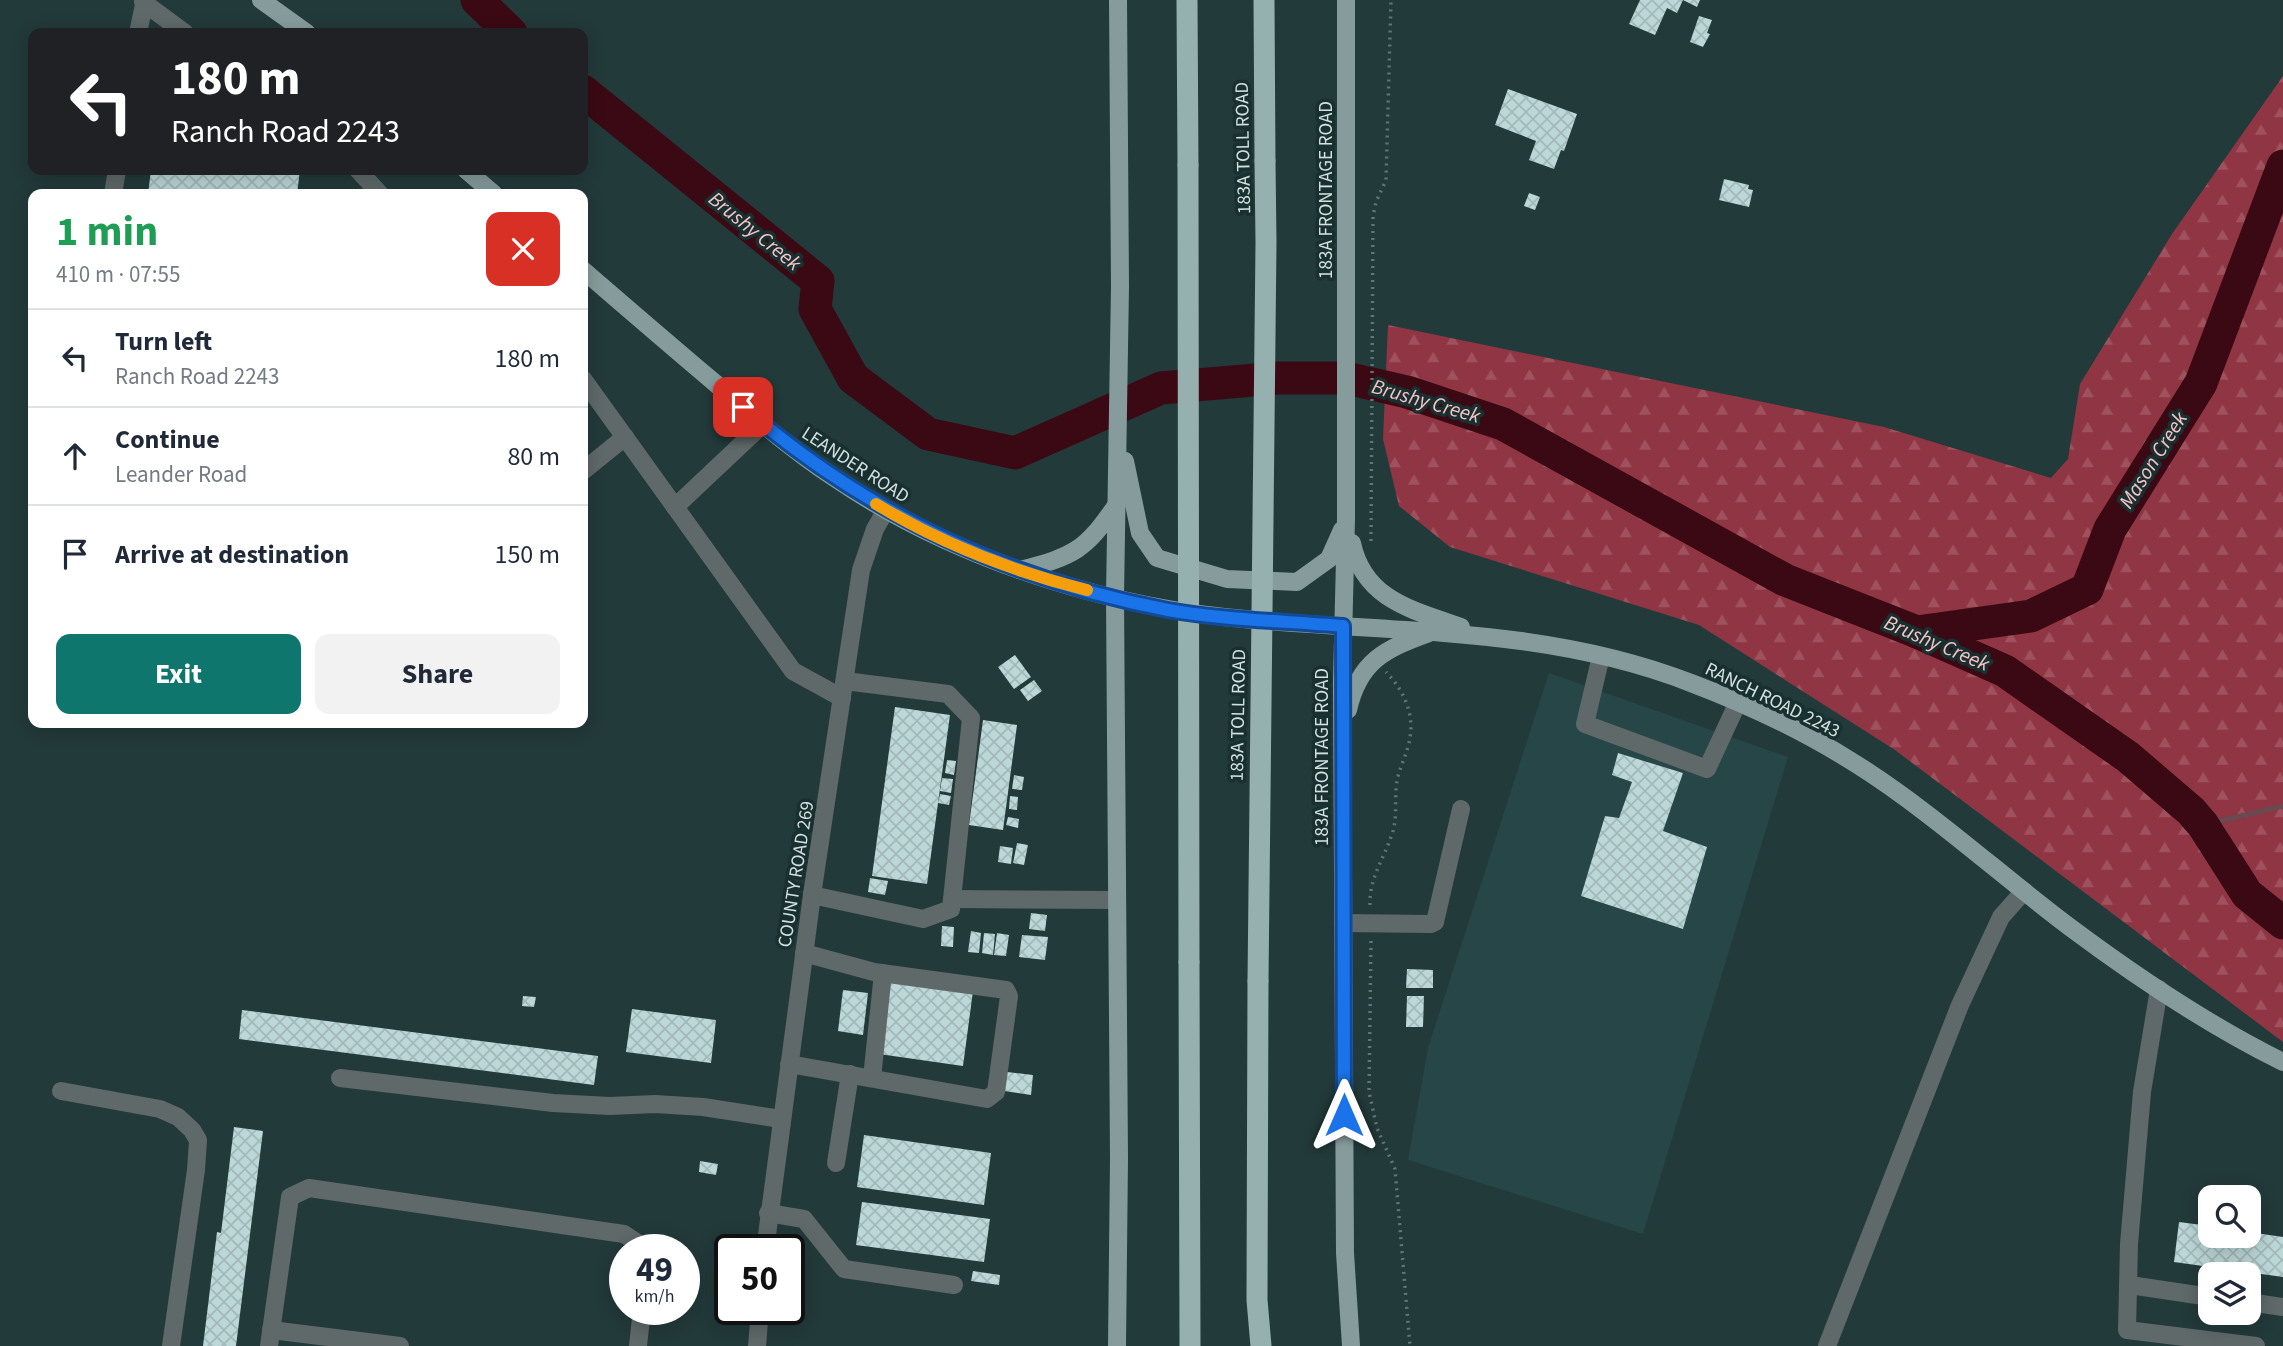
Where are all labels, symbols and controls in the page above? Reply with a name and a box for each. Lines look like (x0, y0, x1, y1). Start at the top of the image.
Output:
text: 180 m (171, 44, 300, 114)
icon: left (56, 56, 147, 147)
street label: 183A TOLL ROAD (1229, 82, 1258, 214)
street label: 183A FRONTAGE ROAD (1313, 101, 1340, 279)
text: Ranch Road 2243 (171, 109, 400, 155)
water label: Brushy Creek (702, 184, 809, 278)
text: 1 min (56, 202, 158, 262)
button: close (486, 212, 560, 286)
text: 410 m · 07:55 (56, 258, 180, 291)
text: Turn left (115, 323, 212, 360)
icon: left (56, 339, 94, 377)
text: 180 m (494, 340, 560, 377)
text: Ranch Road 2243 (115, 360, 279, 393)
water label: Brushy Creek (1368, 371, 1485, 431)
pin (713, 377, 773, 437)
icon: arrive (724, 388, 762, 426)
water label: Mason Creek (2111, 405, 2195, 514)
street label: LEANDER ROAD (796, 420, 914, 510)
text: Continue (115, 421, 220, 458)
icon: ahead (56, 437, 94, 475)
text: 80 m (507, 438, 560, 475)
text: Leander Road (115, 458, 247, 491)
icon: arrive (56, 535, 94, 573)
text: Arrive at destination (115, 536, 349, 573)
text: 150 m (494, 536, 560, 573)
water label: Brushy Creek (1880, 607, 1995, 679)
button: Exit (56, 634, 301, 714)
button: Share (315, 634, 560, 714)
street label: 183A TOLL ROAD (1224, 649, 1253, 781)
street label: RANCH ROAD 2243 (1700, 656, 1844, 745)
street label: 183A FRONTAGE ROAD (1309, 668, 1336, 846)
street label: COUNTY ROAD 269 (772, 799, 821, 949)
position arrow (1307, 1078, 1381, 1152)
map controls (2198, 1185, 2261, 1325)
button: search (2198, 1185, 2261, 1248)
speed limit sign: 50 (714, 1234, 805, 1325)
text: 49 (636, 1245, 673, 1295)
button: layers (2198, 1262, 2261, 1325)
text: km/h (635, 1284, 674, 1309)

